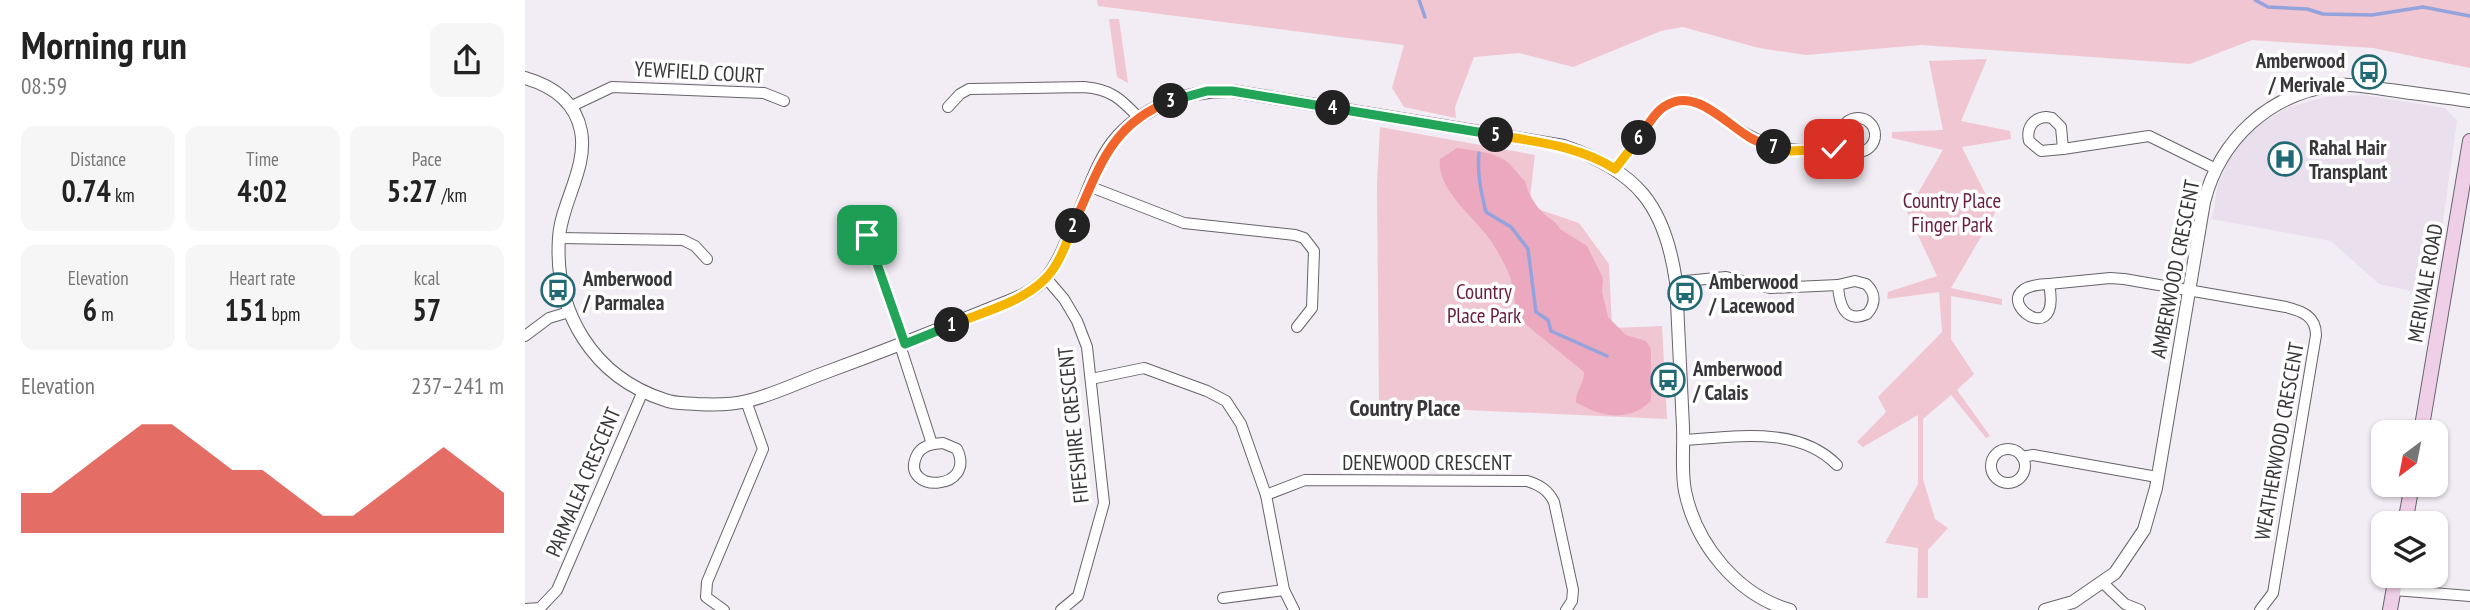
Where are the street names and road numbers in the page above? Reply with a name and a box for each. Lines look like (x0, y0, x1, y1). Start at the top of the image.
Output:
street label: YEWFIELD COURT (634, 55, 765, 89)
street label: AMBERWOOD CRESCENT (2144, 177, 2206, 360)
street label: MERIVALE ROAD (2401, 222, 2449, 344)
street label: WEATHERWOOD CRESCENT (2248, 339, 2310, 542)
street label: FIFESHIRE CRESCENT (1051, 345, 1095, 504)
street label: PARMALEA CRESCENT (539, 402, 627, 561)
street label: DENEWOOD CRESCENT (1342, 449, 1512, 476)

